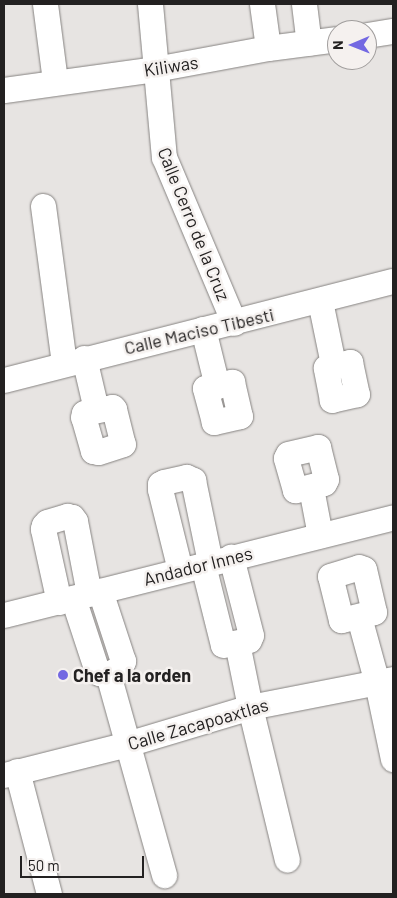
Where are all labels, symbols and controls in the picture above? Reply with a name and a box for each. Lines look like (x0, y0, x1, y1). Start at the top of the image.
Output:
north arrow (327, 20, 377, 70)
text: N (329, 40, 346, 50)
street label: Kiliwas (142, 51, 200, 81)
street label: Calle Cerro de la Cruz (153, 144, 235, 304)
street label: Calle Maciso Tibesti (122, 303, 276, 359)
street label: Andador Innes (141, 542, 255, 590)
place label: Chef a la orden (73, 664, 191, 686)
marker: Chef a la orden (57, 669, 69, 681)
street label: Calle Zacapoaxtlas (125, 694, 271, 754)
scale bar (22, 846, 146, 878)
text: 50 m (28, 856, 60, 874)

